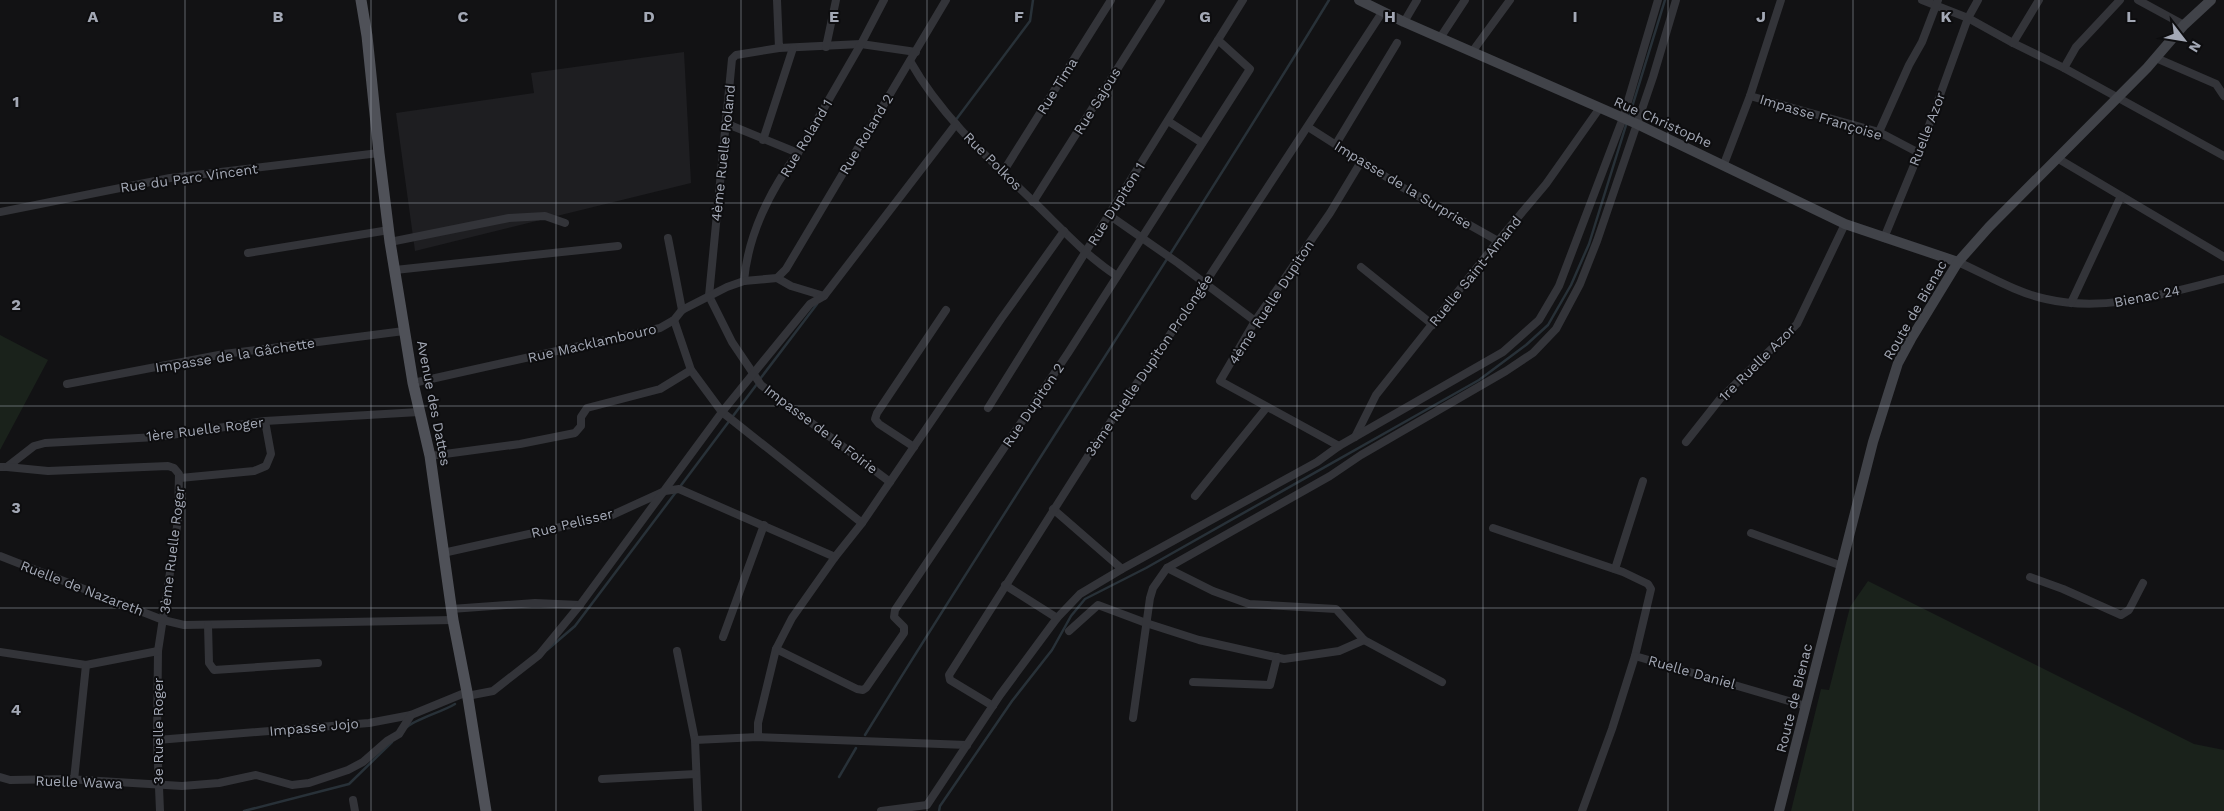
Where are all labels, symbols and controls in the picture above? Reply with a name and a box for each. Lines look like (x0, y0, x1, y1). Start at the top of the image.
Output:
text: A (88, 7, 99, 26)
text: B (273, 7, 284, 26)
text: C (458, 7, 469, 26)
text: D (643, 7, 655, 26)
text: E (829, 7, 839, 26)
text: F (1014, 7, 1024, 26)
text: G (1199, 7, 1211, 26)
text: H (1384, 7, 1396, 26)
text: I (1572, 7, 1578, 26)
text: J (1756, 7, 1766, 26)
text: K (1940, 7, 1952, 26)
text: L (2126, 7, 2136, 26)
north arrow (2159, 15, 2209, 65)
text: N (2186, 38, 2205, 55)
street label: Rue Tima (1033, 55, 1081, 117)
street label: Rue Sajous (1070, 65, 1124, 137)
street label: 4ème Ruelle Roland (708, 84, 738, 222)
street label: Ruelle Azor (1906, 90, 1948, 168)
street label: Rue Roland 2 (836, 91, 896, 177)
street label: Impasse Françoise (1758, 91, 1884, 143)
text: 1 (13, 92, 19, 111)
street label: Rue Christophe (1612, 93, 1714, 151)
street label: Rue Roland 1 (777, 96, 835, 180)
street label: Rue Polkos (961, 129, 1025, 193)
street label: Impasse de la Surprise (1332, 138, 1474, 232)
street label: Rue du Parc Vincent (119, 160, 259, 196)
street label: Rue Dupiton 1 (1084, 160, 1148, 248)
street label: Ruelle Saint-Amand (1426, 213, 1524, 329)
street label: 4ème Ruelle Dupiton (1225, 237, 1317, 367)
street label: Route de Bienac (1880, 257, 1950, 362)
street label: 3ème Ruelle Dupiton Prolongée (1082, 271, 1216, 459)
street label: Bienac 24 (2113, 282, 2181, 310)
text: 2 (11, 295, 21, 314)
street label: Rue Macklambouro (526, 320, 658, 366)
street label: 1re Ruelle Azor (1716, 321, 1799, 404)
street label: Impasse de la Gâchette (154, 334, 316, 376)
street label: Avenue des Dattes (414, 339, 454, 467)
street label: Rue Dupiton 2 (999, 360, 1067, 450)
street label: Impasse de la Foirie (761, 381, 881, 477)
street label: 1ère Ruelle Roger (146, 414, 265, 444)
street label: 3ème Ruelle Roger (156, 485, 188, 615)
text: 3 (11, 498, 21, 517)
street label: Rue Pelisser (529, 505, 615, 541)
street label: Ruelle de Nazareth (18, 557, 146, 619)
street label: Route de Bienac (1773, 642, 1815, 754)
street label: Ruelle Daniel (1647, 652, 1738, 692)
street label: 3e Ruelle Roger (150, 677, 166, 785)
text: 4 (11, 700, 21, 719)
street label: Impasse Jojo (269, 715, 359, 739)
street label: Ruelle Wawa (35, 772, 123, 792)

